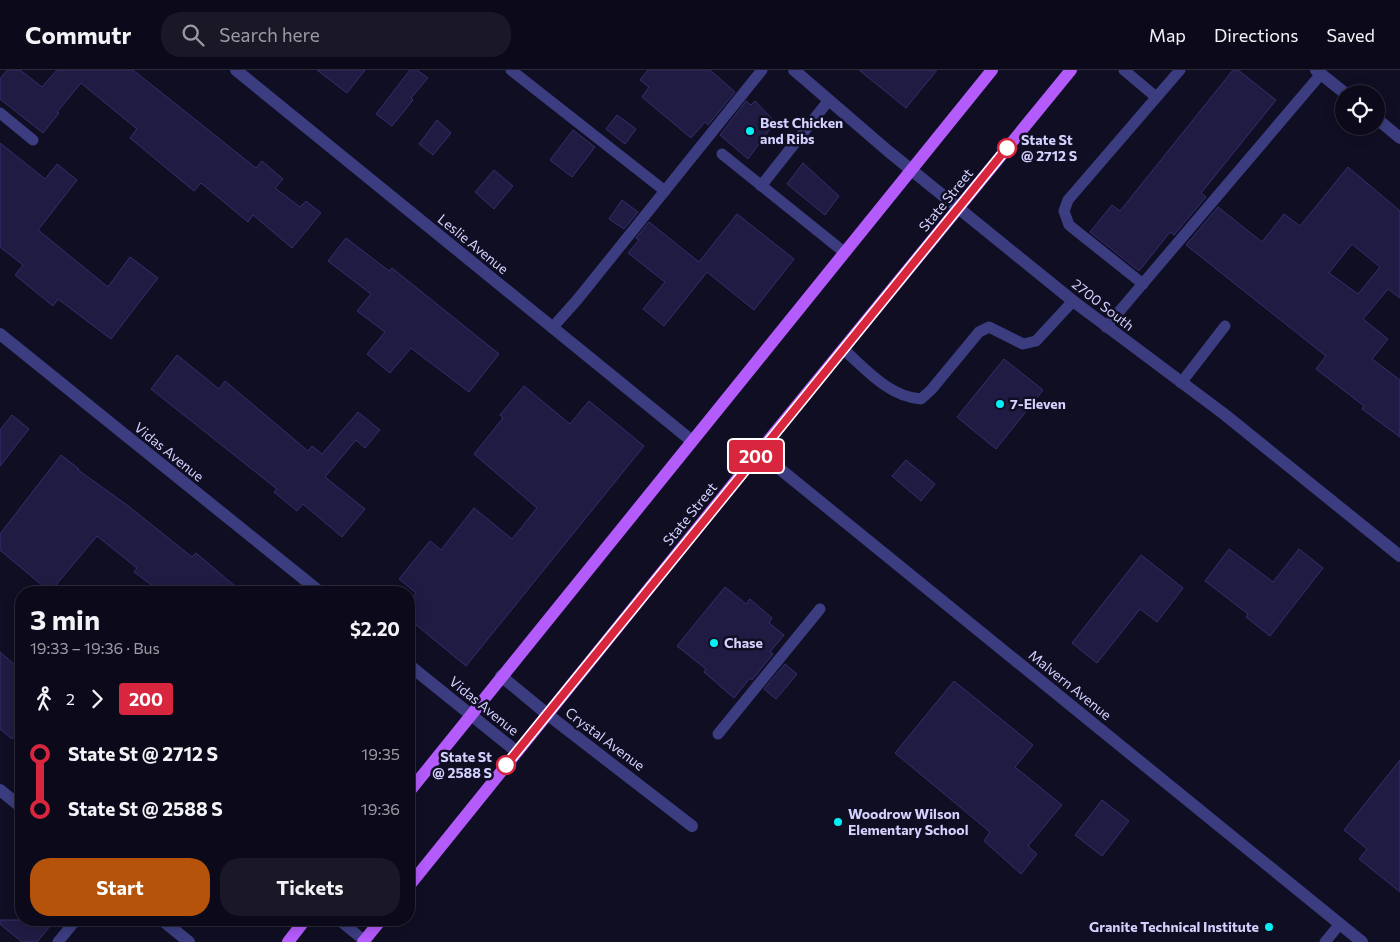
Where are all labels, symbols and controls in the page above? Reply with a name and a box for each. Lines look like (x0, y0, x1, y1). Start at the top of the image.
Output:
search box (161, 12, 511, 57)
text: Commutr (25, 20, 131, 49)
icon: search (179, 21, 207, 49)
text: Search here (219, 23, 320, 46)
text: Map (1149, 24, 1186, 46)
text: Directions (1214, 24, 1298, 46)
text: Saved (1326, 24, 1375, 46)
map controls (1335, 85, 1385, 135)
button: locate (1335, 85, 1385, 135)
place label: Best Chicken and Ribs (760, 114, 843, 147)
marker: Best Chicken and Ribs (744, 125, 756, 137)
place label: State St @ 2712 S (1021, 131, 1077, 164)
marker: State St @ 2712 S (997, 138, 1017, 158)
street label: State Street (915, 164, 976, 235)
street label: Leslie Avenue (435, 210, 512, 277)
street label: 2700 South (1069, 275, 1138, 334)
place label: 7-Eleven (1010, 395, 1066, 412)
marker: 7-Eleven (994, 398, 1006, 410)
street label: Vidas Avenue (131, 418, 207, 485)
line badge: 200 (727, 440, 785, 472)
text: 200 (739, 445, 773, 467)
street label: State Street (659, 478, 720, 549)
text: 3 min (30, 602, 100, 636)
text: $2.20 (350, 617, 400, 640)
place label: Chase (724, 634, 763, 651)
marker: Chase (708, 637, 720, 649)
text: 19:33 – 19:36 · Bus (30, 638, 160, 657)
street label: Malvern Avenue (1026, 646, 1115, 723)
street label: Vidas Avenue (446, 672, 522, 739)
icon: walk (30, 685, 58, 713)
icon: forward (83, 685, 111, 713)
text: 200 (129, 688, 163, 710)
text: 2 (66, 689, 75, 708)
street label: Crystal Avenue (562, 703, 648, 774)
text: State St @ 2712 S (68, 742, 218, 765)
text: 19:35 (361, 744, 400, 763)
place label: State St @ 2588 S (432, 748, 492, 781)
marker: State St @ 2588 S (496, 755, 516, 775)
text: State St @ 2588 S (68, 797, 223, 820)
text: 19:36 (361, 799, 400, 818)
place label: Woodrow Wilson Elementary School (848, 805, 968, 838)
marker: Woodrow Wilson Elementary School (832, 816, 844, 828)
button: Start (30, 858, 210, 916)
button: Tickets (220, 858, 400, 916)
place label: Granite Technical Institute (1089, 918, 1259, 935)
marker: Granite Technical Institute (1263, 921, 1275, 933)

